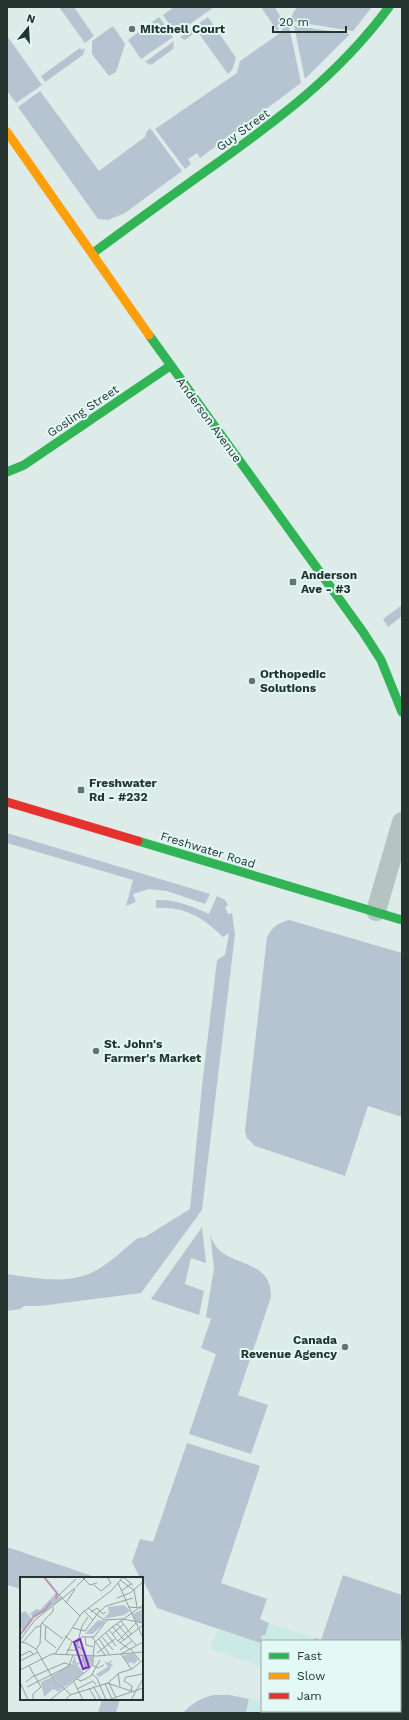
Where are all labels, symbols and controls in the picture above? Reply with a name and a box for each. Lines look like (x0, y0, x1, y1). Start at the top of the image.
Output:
north arrow (8, 8, 48, 48)
scale bar (273, 8, 346, 34)
text: N (25, 12, 37, 26)
text: 20 m (279, 15, 309, 29)
place label: Mitchell Court (140, 22, 226, 36)
marker: Mitchell Court (127, 24, 137, 34)
street label: Guy Street (214, 106, 272, 154)
street label: Anderson Avenue (174, 375, 245, 465)
street label: Gosling Street (45, 382, 121, 440)
place label: Anderson Ave - #3 (301, 568, 357, 596)
marker: Anderson Ave - #3 (288, 577, 298, 587)
place label: Orthopedic Solutions (260, 667, 326, 695)
marker: Orthopedic Solutions (247, 676, 257, 686)
place label: Freshwater Rd - #232 (89, 776, 158, 804)
marker: Freshwater Rd - #232 (76, 785, 86, 795)
street label: Freshwater Road (159, 829, 257, 871)
place label: St. John's Farmer's Market (104, 1037, 202, 1065)
marker: St. John's Farmer's Market (91, 1046, 101, 1056)
place label: Canada Revenue Agency (241, 1333, 337, 1361)
marker: Canada Revenue Agency (340, 1342, 350, 1352)
inset map (20, 1577, 143, 1700)
legend (261, 1640, 401, 1712)
text: Fast (297, 1649, 322, 1663)
text: Slow (297, 1669, 325, 1683)
text: Jam (297, 1689, 322, 1703)

